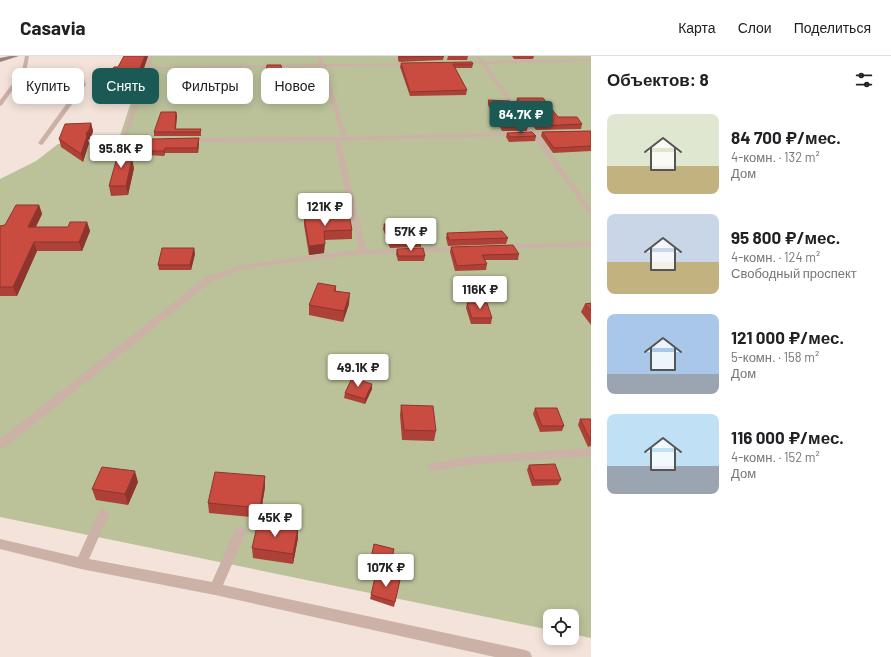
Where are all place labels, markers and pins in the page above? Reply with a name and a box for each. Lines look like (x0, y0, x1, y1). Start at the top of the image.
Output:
pin: 84.7K ₽ (484, 101, 558, 135)
pin: 95.8K ₽ (84, 135, 158, 169)
pin: 121K ₽ (292, 193, 358, 227)
pin: 57K ₽ (383, 218, 439, 252)
pin: 116K ₽ (447, 276, 513, 310)
pin: 49.1K ₽ (321, 354, 395, 388)
pin: 45K ₽ (247, 504, 303, 538)
pin: 107K ₽ (353, 554, 419, 588)

